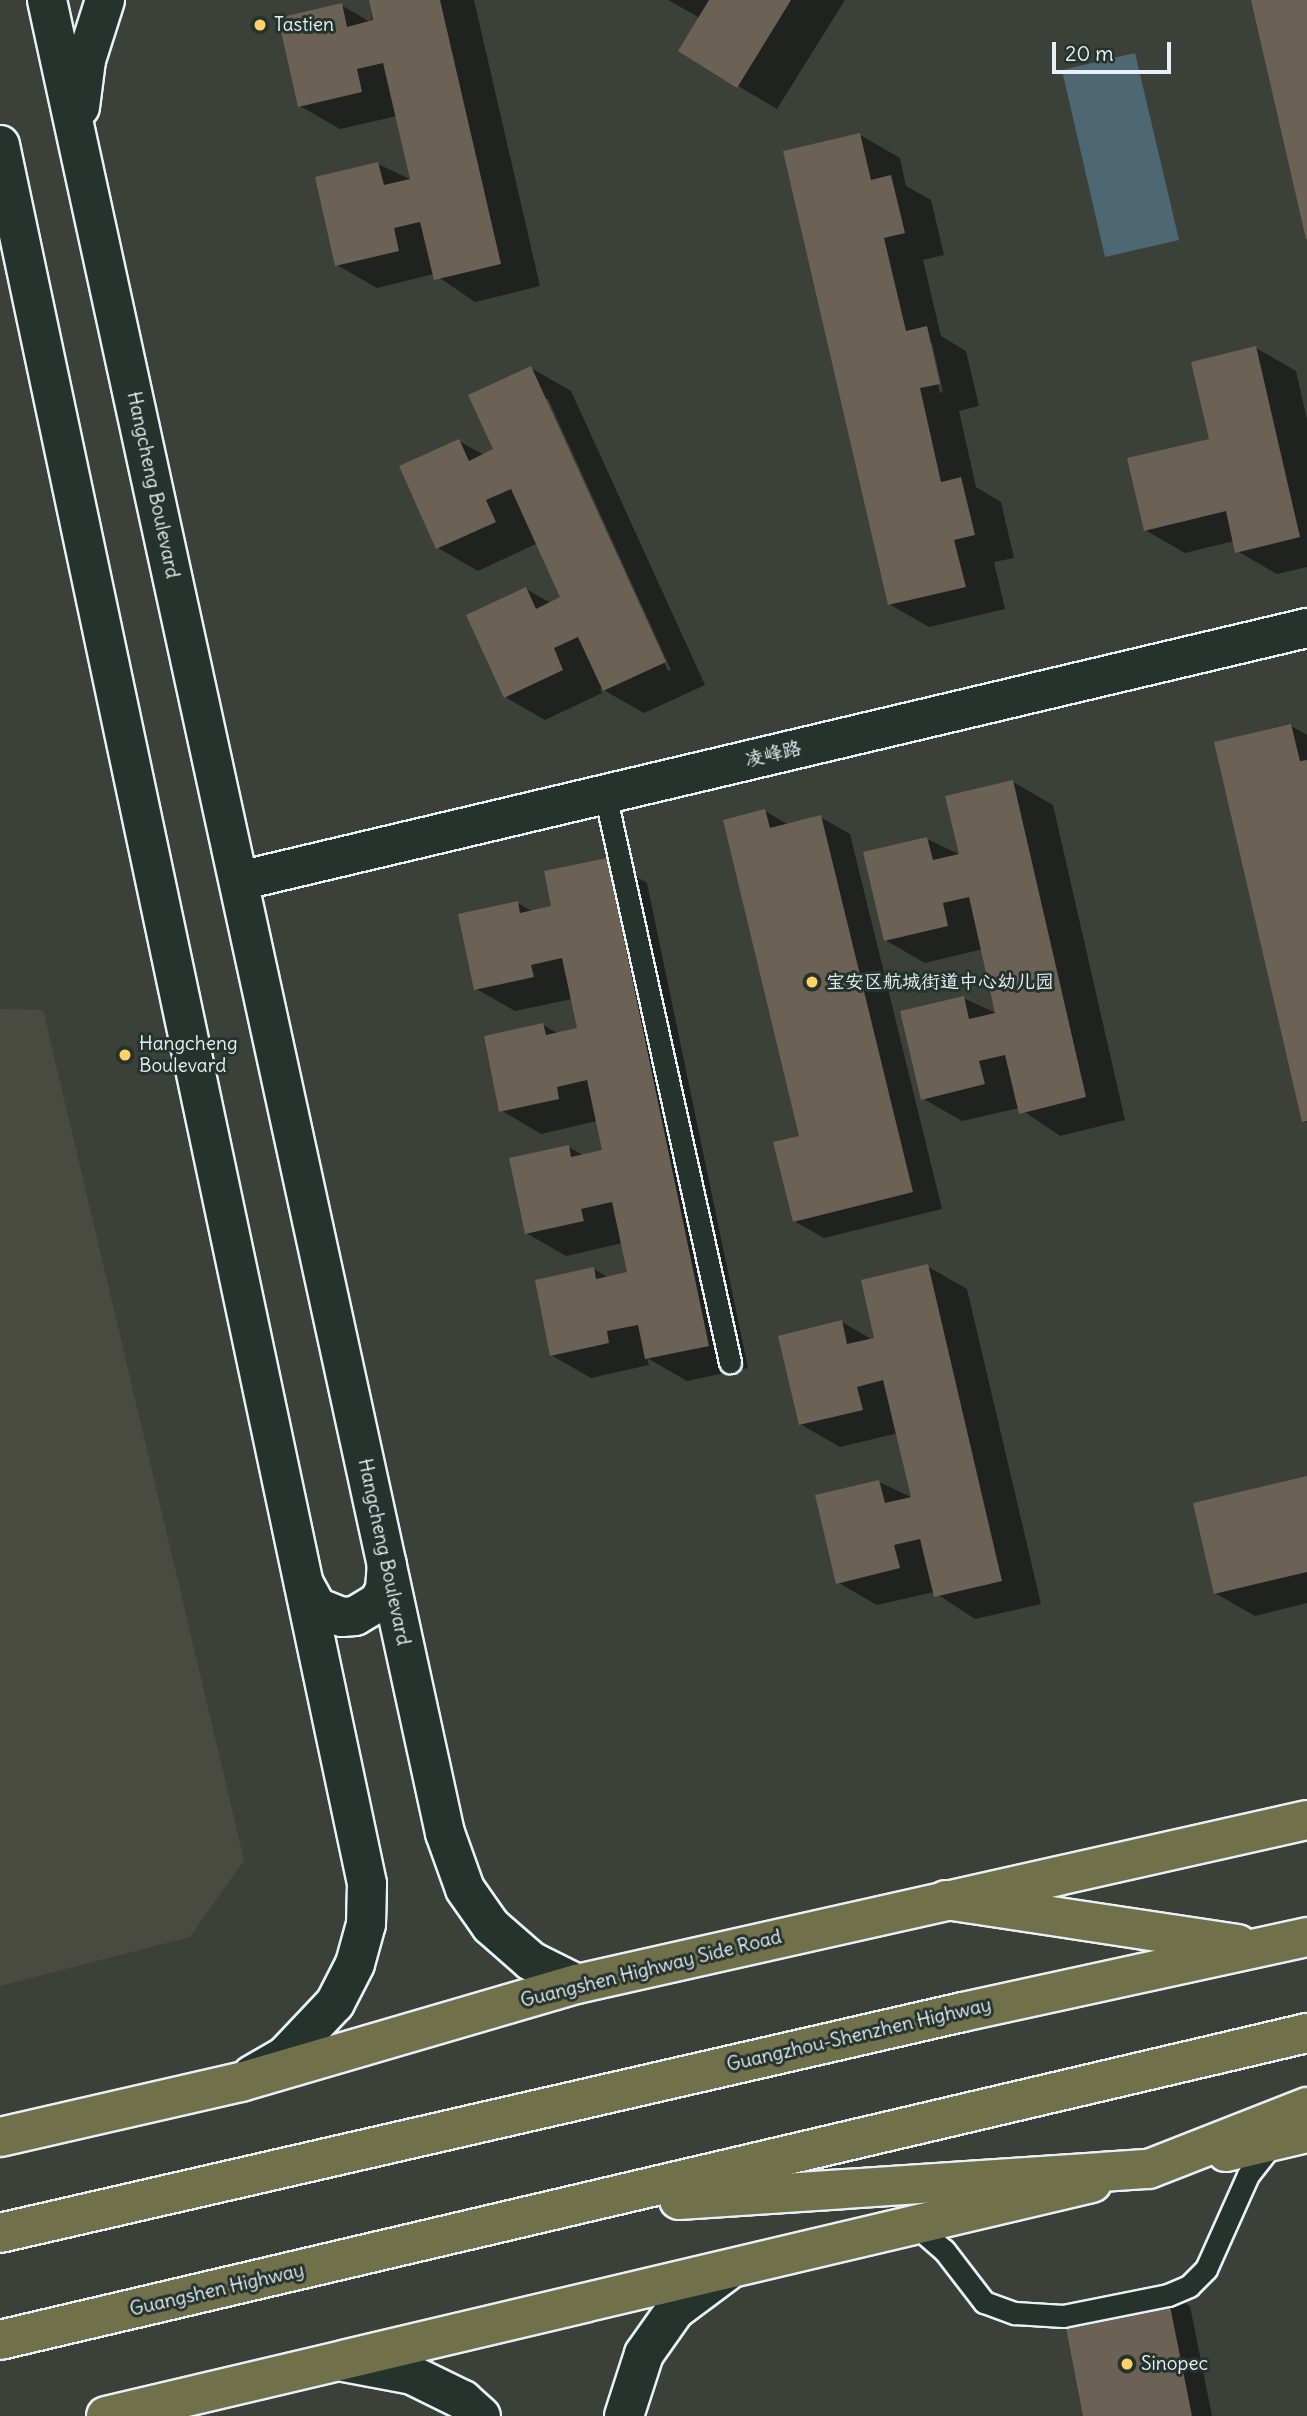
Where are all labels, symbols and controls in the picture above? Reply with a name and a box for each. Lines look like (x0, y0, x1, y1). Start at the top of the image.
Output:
place label: Tastien (274, 14, 334, 36)
marker: Tastien (252, 17, 268, 33)
scale bar (1055, 28, 1174, 72)
text: 20 m (1065, 40, 1114, 67)
street label: Hangcheng Boulevard (122, 389, 184, 581)
street label: 凌峰路 (743, 736, 803, 772)
place label: 宝安区航城街道中心幼儿园 (826, 971, 1054, 993)
marker: 宝安区航城街道中心幼儿园 (804, 974, 820, 990)
place label: Hangcheng Boulevard (139, 1033, 238, 1077)
marker: Hangcheng Boulevard (117, 1047, 133, 1063)
street label: Hangcheng Boulevard (353, 1456, 415, 1648)
street label: Guangshen Highway Side Road (518, 1926, 784, 2012)
street label: Guangzhou-Shenzhen Highway (725, 1993, 993, 2077)
street label: Guangshen Highway (128, 2259, 306, 2321)
place label: Sinopec (1141, 2353, 1208, 2375)
marker: Sinopec (1119, 2356, 1135, 2372)

